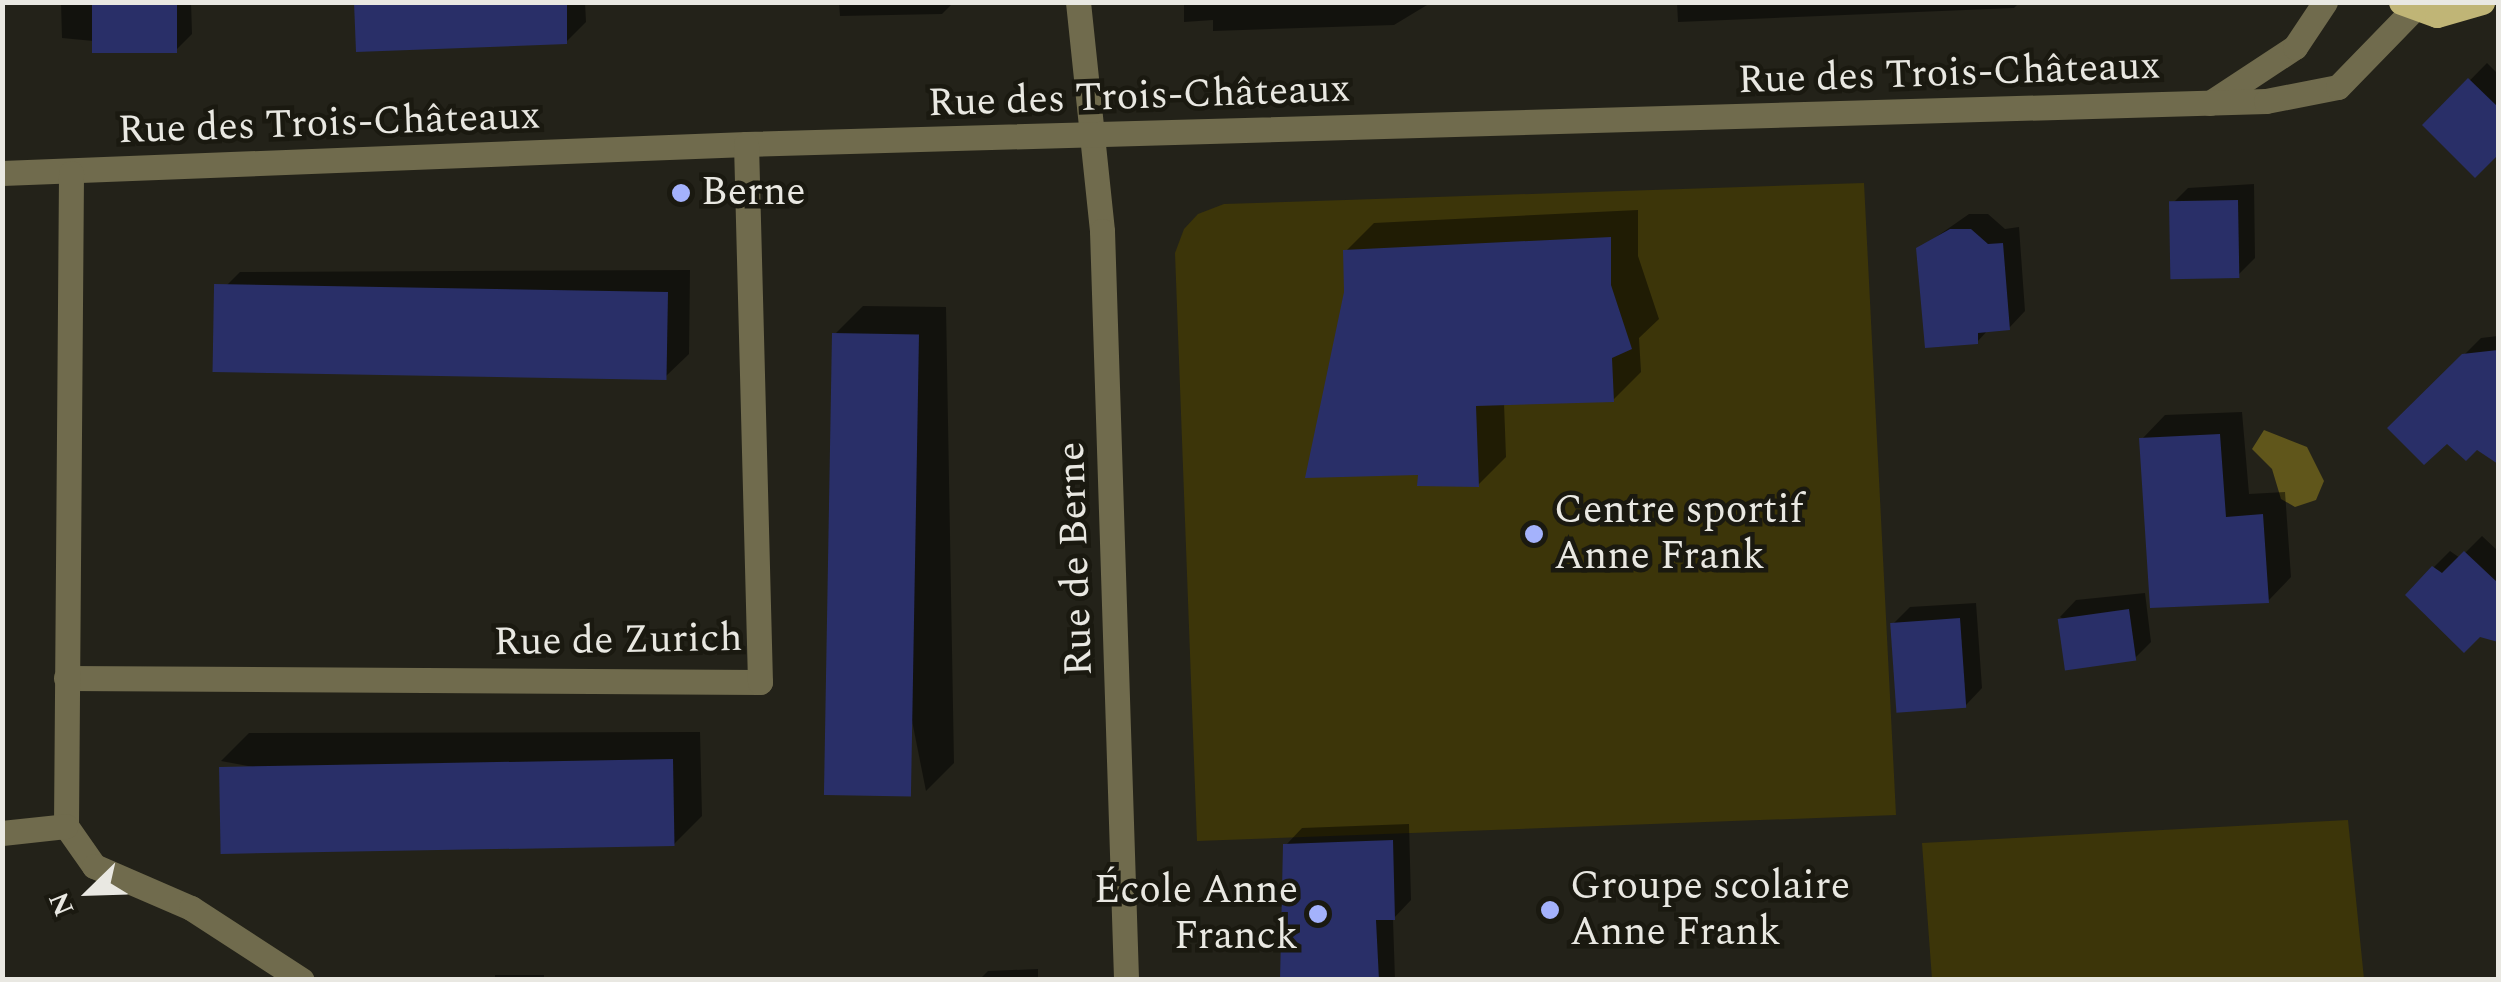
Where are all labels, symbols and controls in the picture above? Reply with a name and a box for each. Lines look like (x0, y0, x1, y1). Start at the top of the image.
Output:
street label: Rue des Trois-Châteaux (1737, 43, 2161, 105)
street label: Rue des Trois-Châteaux (927, 66, 1351, 128)
street label: Rue des Trois-Châteaux (117, 93, 541, 155)
place label: Berne (701, 169, 806, 217)
marker: Berne (670, 182, 692, 204)
street label: Rue de Berne (1048, 441, 1104, 677)
place label: Centre sportif Anne Frank (1554, 487, 1803, 581)
marker: Centre sportif Anne Frank (1523, 523, 1545, 545)
street label: Rue de Zurich (493, 615, 743, 667)
north arrow (40, 842, 140, 942)
place label: Groupe scolaire Anne Frank (1570, 863, 1850, 957)
place label: École Anne Franck (1094, 867, 1298, 961)
text: N (38, 885, 86, 923)
marker: Groupe scolaire Anne Frank (1539, 899, 1561, 921)
marker: École Anne Franck (1307, 903, 1329, 925)

